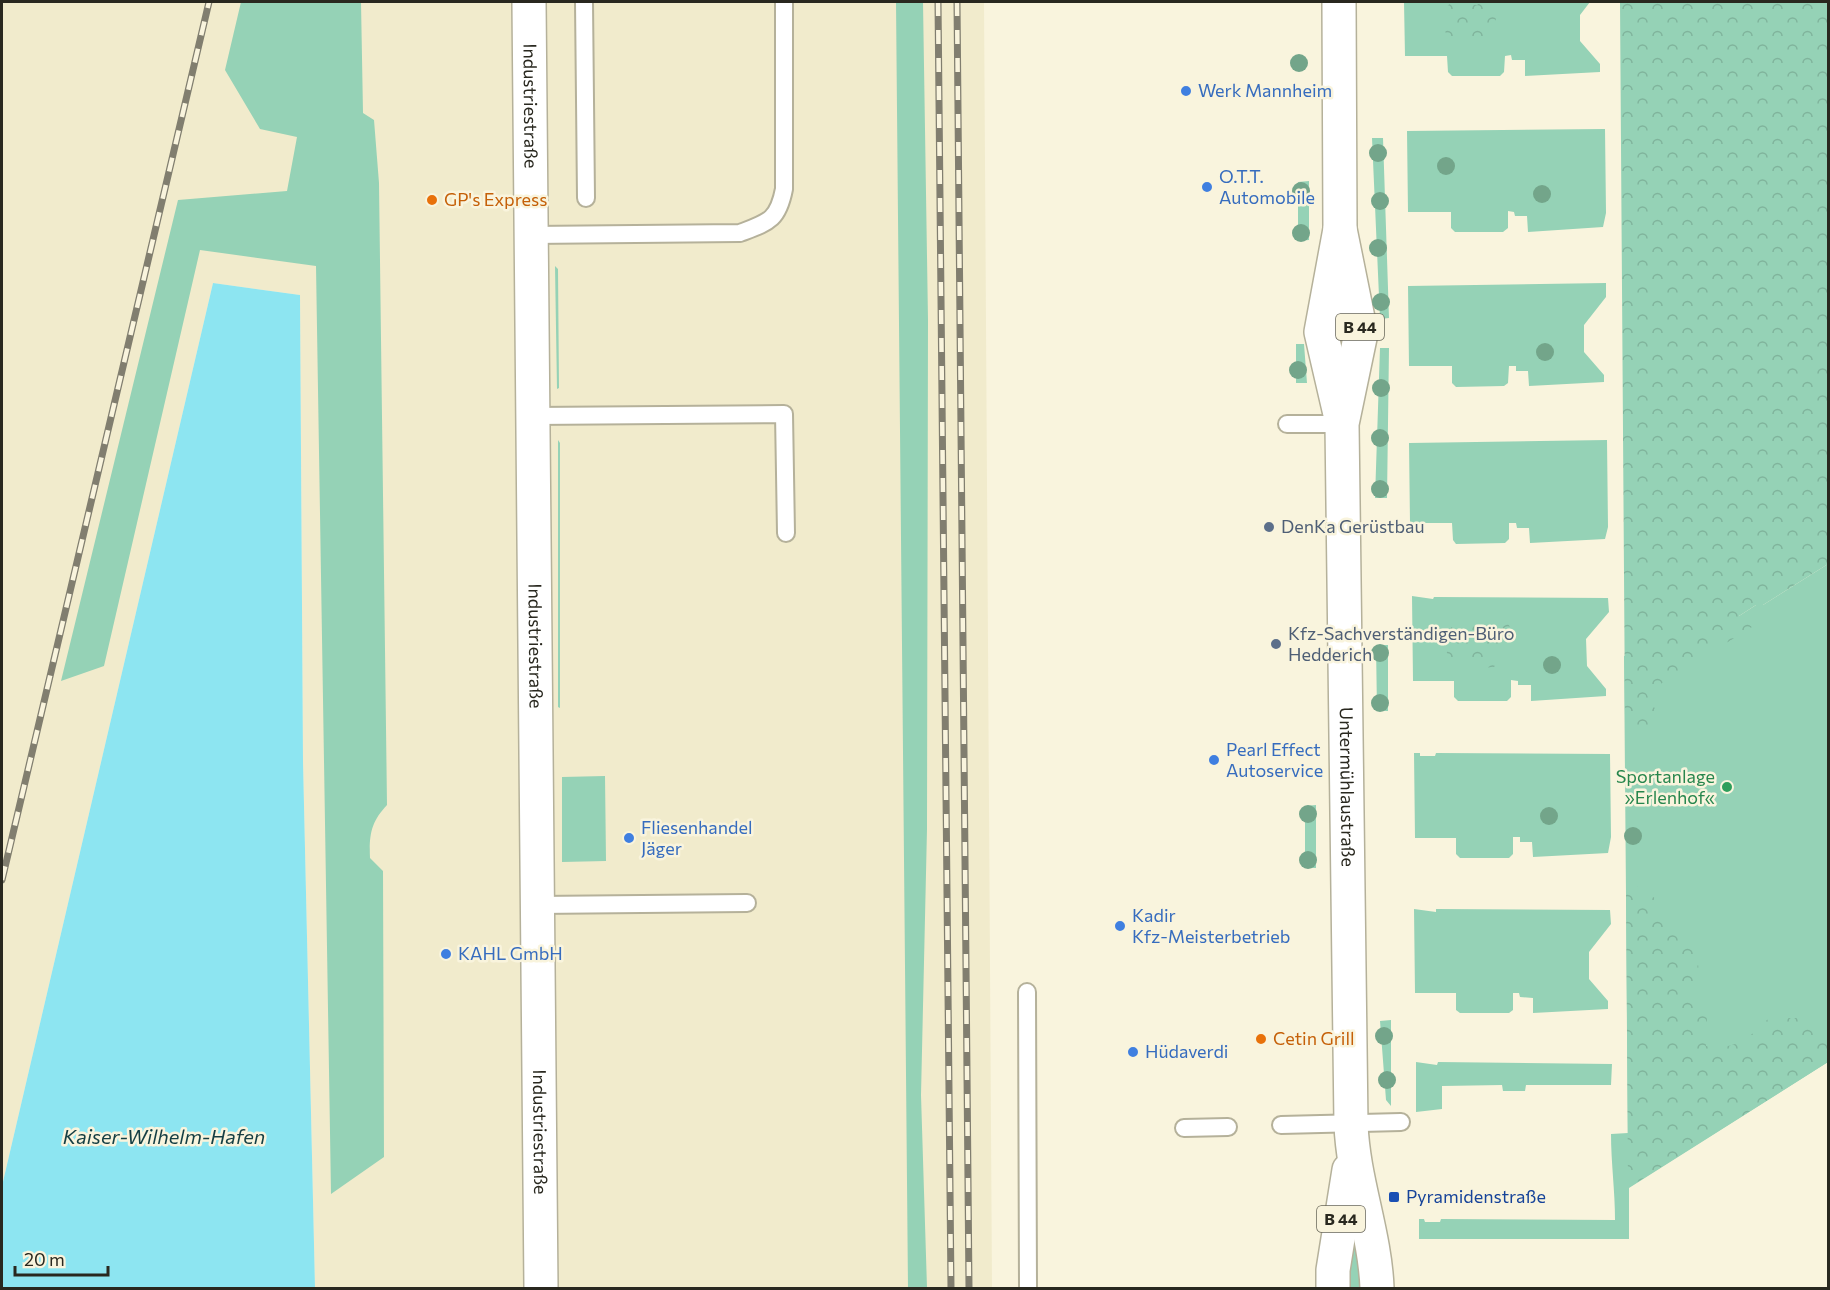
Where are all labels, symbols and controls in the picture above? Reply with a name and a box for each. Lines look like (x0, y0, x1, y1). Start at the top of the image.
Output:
street label: Industriestraße (519, 43, 543, 169)
place label: Werk Mannheim (1198, 79, 1332, 101)
marker: Werk Mannheim (1179, 84, 1193, 98)
place label: O.T.T. Automobile (1219, 165, 1315, 208)
marker: O.T.T. Automobile (1200, 180, 1214, 194)
place label: GP's Express (444, 188, 547, 210)
marker: GP's Express (425, 193, 439, 207)
road number: B 44 (1336, 314, 1384, 340)
place label: DenKa Gerüstbau (1281, 515, 1425, 537)
marker: DenKa Gerüstbau (1262, 520, 1276, 534)
street label: Industriestraße (524, 583, 548, 709)
place label: Kfz-Sachverständigen-Büro Hedderich (1288, 622, 1515, 665)
marker: Kfz-Sachverständigen-Büro Hedderich (1269, 637, 1283, 651)
street label: Untermühlaustraße (1336, 707, 1360, 867)
place label: Pearl Effect Autoservice (1226, 738, 1323, 781)
marker: Pearl Effect Autoservice (1207, 753, 1221, 767)
place label: Sportanlage »Erlenhof« (1616, 765, 1715, 808)
marker: Sportanlage »Erlenhof« (1720, 780, 1734, 794)
place label: Fliesenhandel Jäger (641, 816, 753, 859)
marker: Fliesenhandel Jäger (622, 831, 636, 845)
place label: Kadir Kfz-Meisterbetrieb (1132, 904, 1290, 947)
marker: Kadir Kfz-Meisterbetrieb (1113, 919, 1127, 933)
place label: KAHL GmbH (458, 942, 563, 964)
marker: KAHL GmbH (439, 947, 453, 961)
place label: Cetin Grill (1273, 1027, 1355, 1049)
marker: Cetin Grill (1254, 1032, 1268, 1046)
place label: Hüdaverdi (1145, 1040, 1228, 1062)
marker: Hüdaverdi (1126, 1045, 1140, 1059)
street label: Industriestraße (529, 1069, 552, 1195)
water label: Kaiser-Wilhelm-Hafen (63, 1124, 265, 1148)
place label: Pyramidenstraße (1406, 1185, 1546, 1207)
marker: Pyramidenstraße (1387, 1190, 1401, 1204)
road number: B 44 (1317, 1206, 1365, 1232)
scale bar (15, 1239, 108, 1277)
text: 20 m (24, 1248, 65, 1270)

